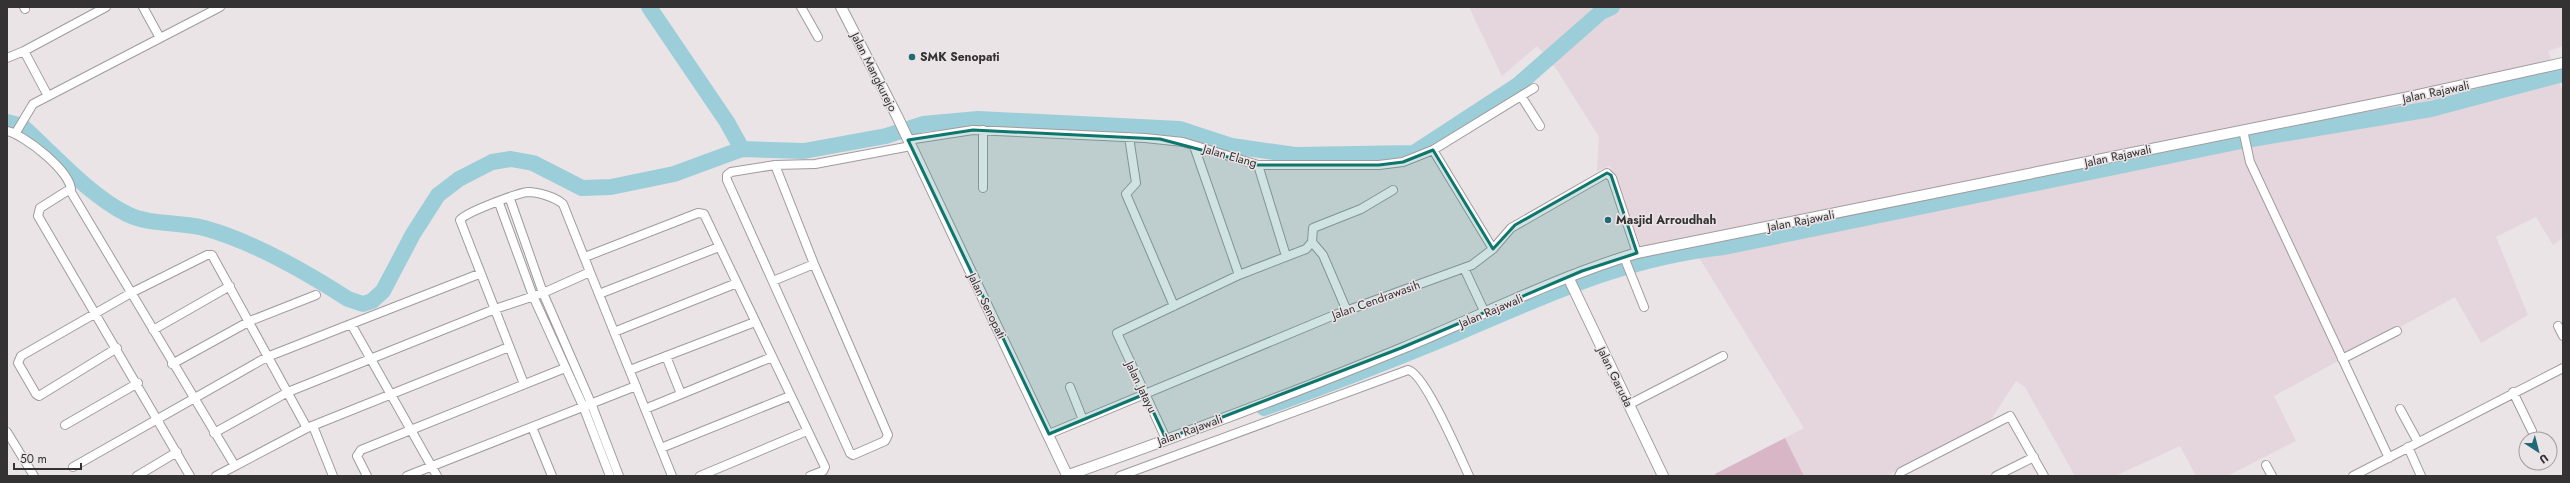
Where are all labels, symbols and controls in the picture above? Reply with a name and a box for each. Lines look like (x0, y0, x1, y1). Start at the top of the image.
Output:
street label: Jalan Mangkurejo (845, 27, 902, 115)
place label: SMK Senopati (920, 48, 1000, 66)
marker: SMK Senopati (907, 52, 917, 62)
street label: Jalan Rajawali (2399, 76, 2471, 108)
street label: Jalan Elang (1199, 139, 1259, 172)
street label: Jalan Rajawali (2081, 140, 2153, 172)
street label: Jalan Rajawali (1764, 206, 1836, 237)
place label: Masjid Arroudhah (1616, 211, 1716, 229)
marker: Masjid Arroudhah (1603, 215, 1613, 225)
street label: Jalan Senopati (962, 268, 1011, 342)
street label: Jalan Cendrawasih (1328, 276, 1423, 325)
street label: Jalan Rajawali (1454, 289, 1526, 333)
street label: Jalan Garuda (1592, 342, 1637, 410)
street label: Jalan Jatayu (1120, 356, 1161, 416)
street label: Jalan Rajawali (1153, 410, 1225, 451)
north arrow (2518, 431, 2558, 471)
scale bar (14, 445, 81, 471)
text: 50 m (20, 450, 47, 468)
text: U (2536, 450, 2552, 468)

